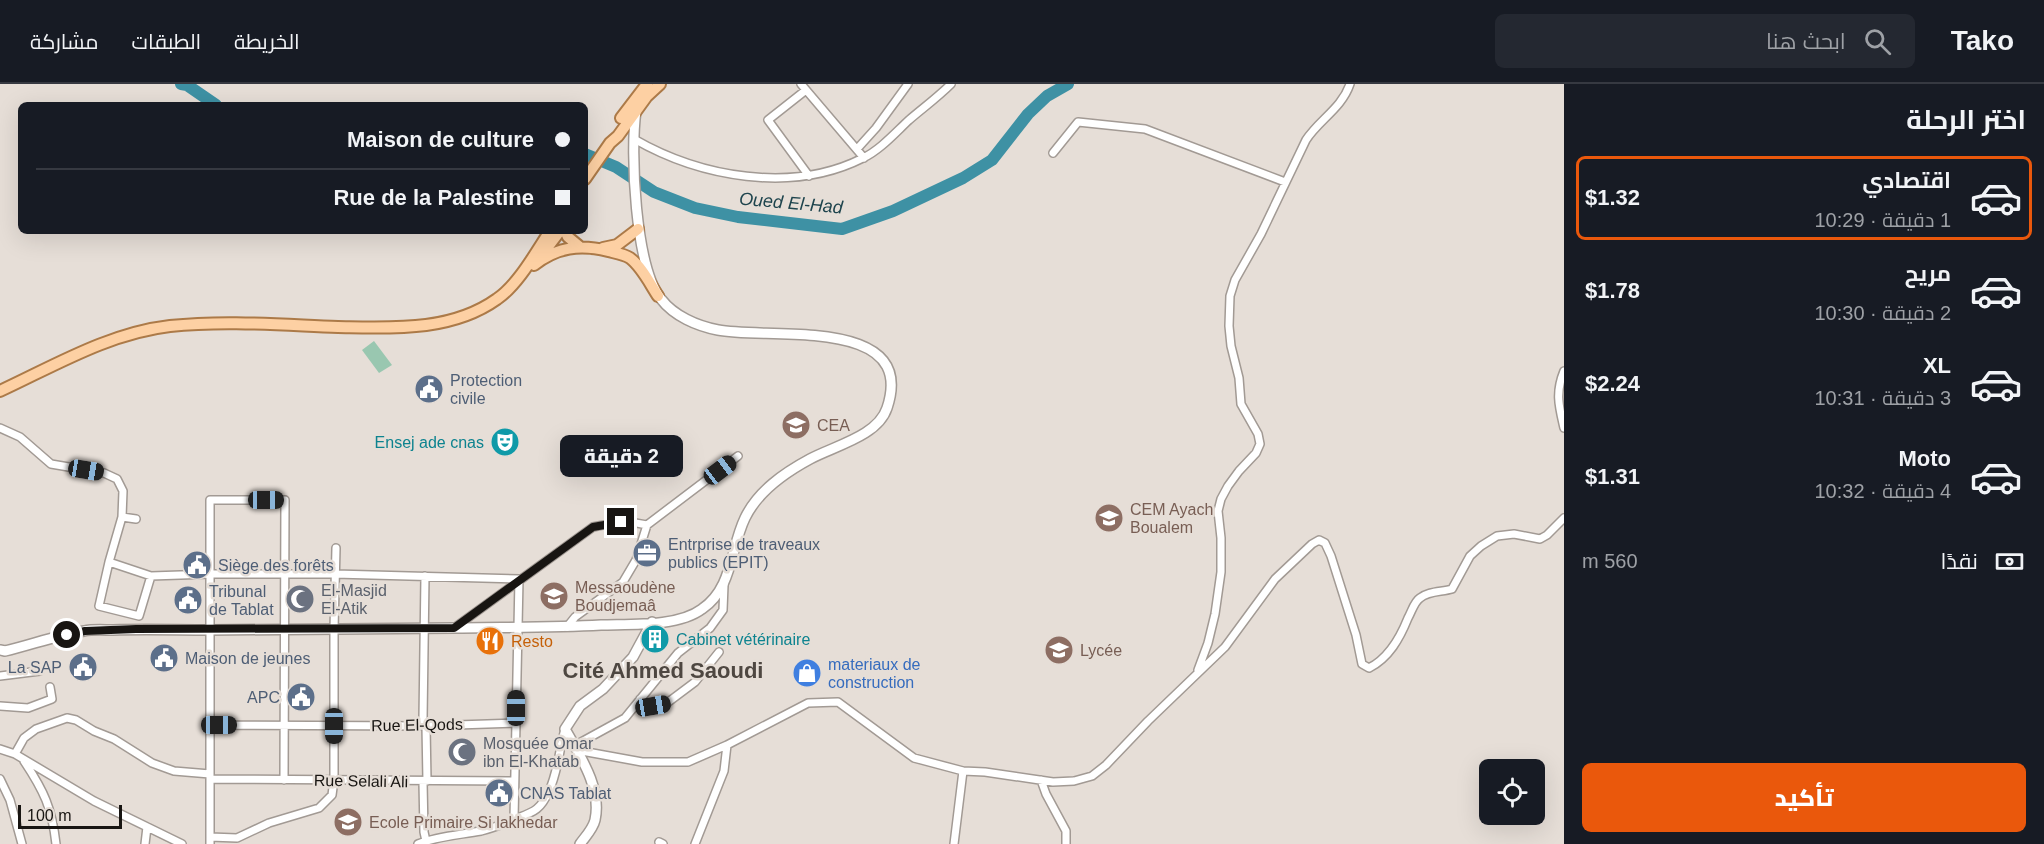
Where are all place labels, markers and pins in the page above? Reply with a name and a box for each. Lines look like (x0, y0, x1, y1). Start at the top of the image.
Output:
place label: Protection civile (450, 372, 522, 407)
public building icon: Protection civile (413, 373, 445, 405)
school or university icon: CEA (780, 409, 812, 441)
place label: CEA (817, 417, 850, 434)
theatre icon: Ensej ade cnas (489, 426, 521, 458)
place label: Ensej ade cnas (375, 434, 484, 451)
place label: CEM Ayach Boualem (1130, 501, 1213, 536)
school or university icon: CEM Ayach Boualem (1093, 502, 1125, 534)
place label: Entrprise de traveaux publics (EPIT) (668, 536, 820, 571)
office icon: Entrprise de traveaux publics (EPIT) (631, 537, 663, 569)
public building icon: Siège des forêts (181, 549, 213, 581)
place label: Siège des forêts (218, 557, 334, 574)
place label: Messaoudène Boudjemaâ (575, 579, 676, 614)
school or university icon: Messaoudène Boudjemaâ (538, 580, 570, 612)
place label: El-Masjid El-Atik (321, 582, 387, 617)
place label: Tribunal de Tablat (209, 583, 274, 618)
mosque icon: El-Masjid El-Atik (284, 583, 316, 615)
public building icon: Tribunal de Tablat (172, 584, 204, 616)
building icon: Cabinet vétérinaire (639, 623, 671, 655)
restaurant icon: Resto (474, 625, 506, 657)
place label: Cabinet vétérinaire (676, 631, 810, 648)
place label: Resto (511, 633, 553, 650)
school or university icon: Lycée (1043, 634, 1075, 666)
public building icon: Maison de jeunes (148, 642, 180, 674)
place label: Lycée (1080, 642, 1122, 659)
place label: Maison de jeunes (185, 650, 310, 667)
public building icon: La SAP (67, 651, 99, 683)
place label: materiaux de construction (828, 656, 921, 691)
shop icon: materiaux de construction (791, 657, 823, 689)
place label: La SAP (8, 659, 62, 676)
public building icon: APC (285, 681, 317, 713)
place label: APC (247, 689, 280, 706)
place label: Mosquée Omar ibn El-Khatab (483, 735, 594, 770)
mosque icon: Mosquée Omar ibn El-Khatab (446, 736, 478, 768)
public building icon: CNAS Tablat (483, 777, 515, 809)
place label: CNAS Tablat (520, 785, 612, 802)
school or university icon: Ecole Primaire Si lakhedar (332, 806, 364, 838)
place label: Ecole Primaire Si lakhedar (369, 814, 558, 831)

